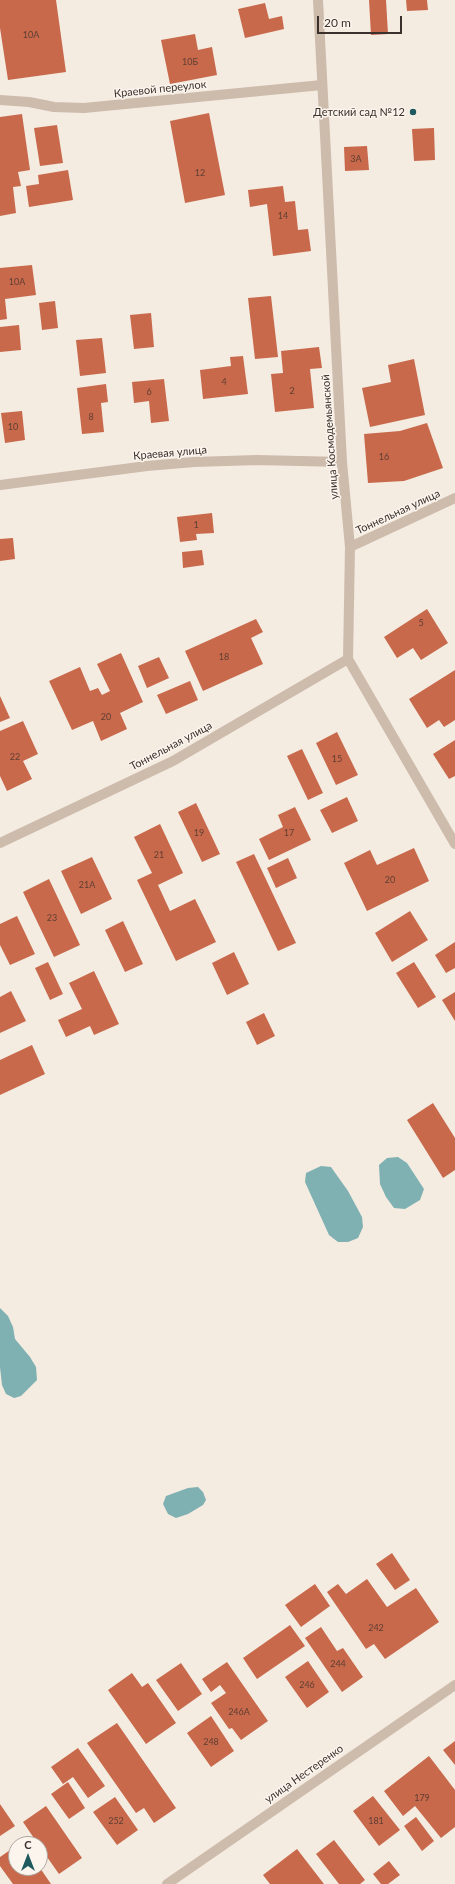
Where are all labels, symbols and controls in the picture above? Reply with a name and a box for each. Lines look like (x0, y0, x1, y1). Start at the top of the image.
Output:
scale bar (319, 8, 404, 34)
text: 20 m (324, 15, 351, 30)
house number: 10А (23, 30, 39, 40)
house number: 10Б (182, 57, 198, 67)
street label: Краевой переулок (113, 78, 207, 100)
place label: Детский сад №12 (313, 105, 405, 119)
marker: Детский сад №12 (408, 107, 418, 117)
house number: 3А (350, 154, 362, 164)
house number: 12 (195, 168, 205, 178)
house number: 14 (278, 211, 288, 221)
house number: 10А (9, 277, 25, 287)
street label: улица Космодемьянской (319, 374, 341, 500)
house number: 4 (221, 377, 227, 387)
house number: 2 (289, 386, 295, 396)
house number: 6 (146, 387, 152, 397)
house number: 8 (88, 412, 94, 422)
house number: 10 (8, 422, 18, 432)
street label: Краевая улица (133, 443, 207, 463)
house number: 16 (379, 452, 389, 462)
street label: Тоннельная улица (354, 487, 442, 537)
house number: 1 (193, 520, 199, 530)
house number: 5 (418, 618, 424, 628)
house number: 18 (219, 652, 229, 662)
house number: 20 (101, 712, 111, 722)
street label: Тоннельная улица (128, 719, 214, 773)
house number: 22 (10, 752, 20, 762)
house number: 15 (332, 754, 342, 764)
house number: 19 (194, 828, 204, 838)
house number: 17 (284, 828, 294, 838)
house number: 21 (154, 850, 164, 860)
house number: 20 (385, 875, 395, 885)
house number: 21А (79, 880, 95, 890)
house number: 23 (47, 913, 57, 923)
house number: 242 (368, 1623, 384, 1633)
house number: 244 (330, 1659, 346, 1669)
house number: 246 (299, 1680, 315, 1690)
house number: 246А (228, 1707, 250, 1717)
house number: 248 (203, 1737, 219, 1747)
street label: улица Нестеренко (262, 1742, 346, 1806)
house number: 179 (414, 1793, 430, 1803)
house number: 252 (108, 1816, 124, 1826)
house number: 181 (368, 1816, 384, 1826)
north arrow (8, 1836, 48, 1876)
text: С (24, 1838, 32, 1851)

